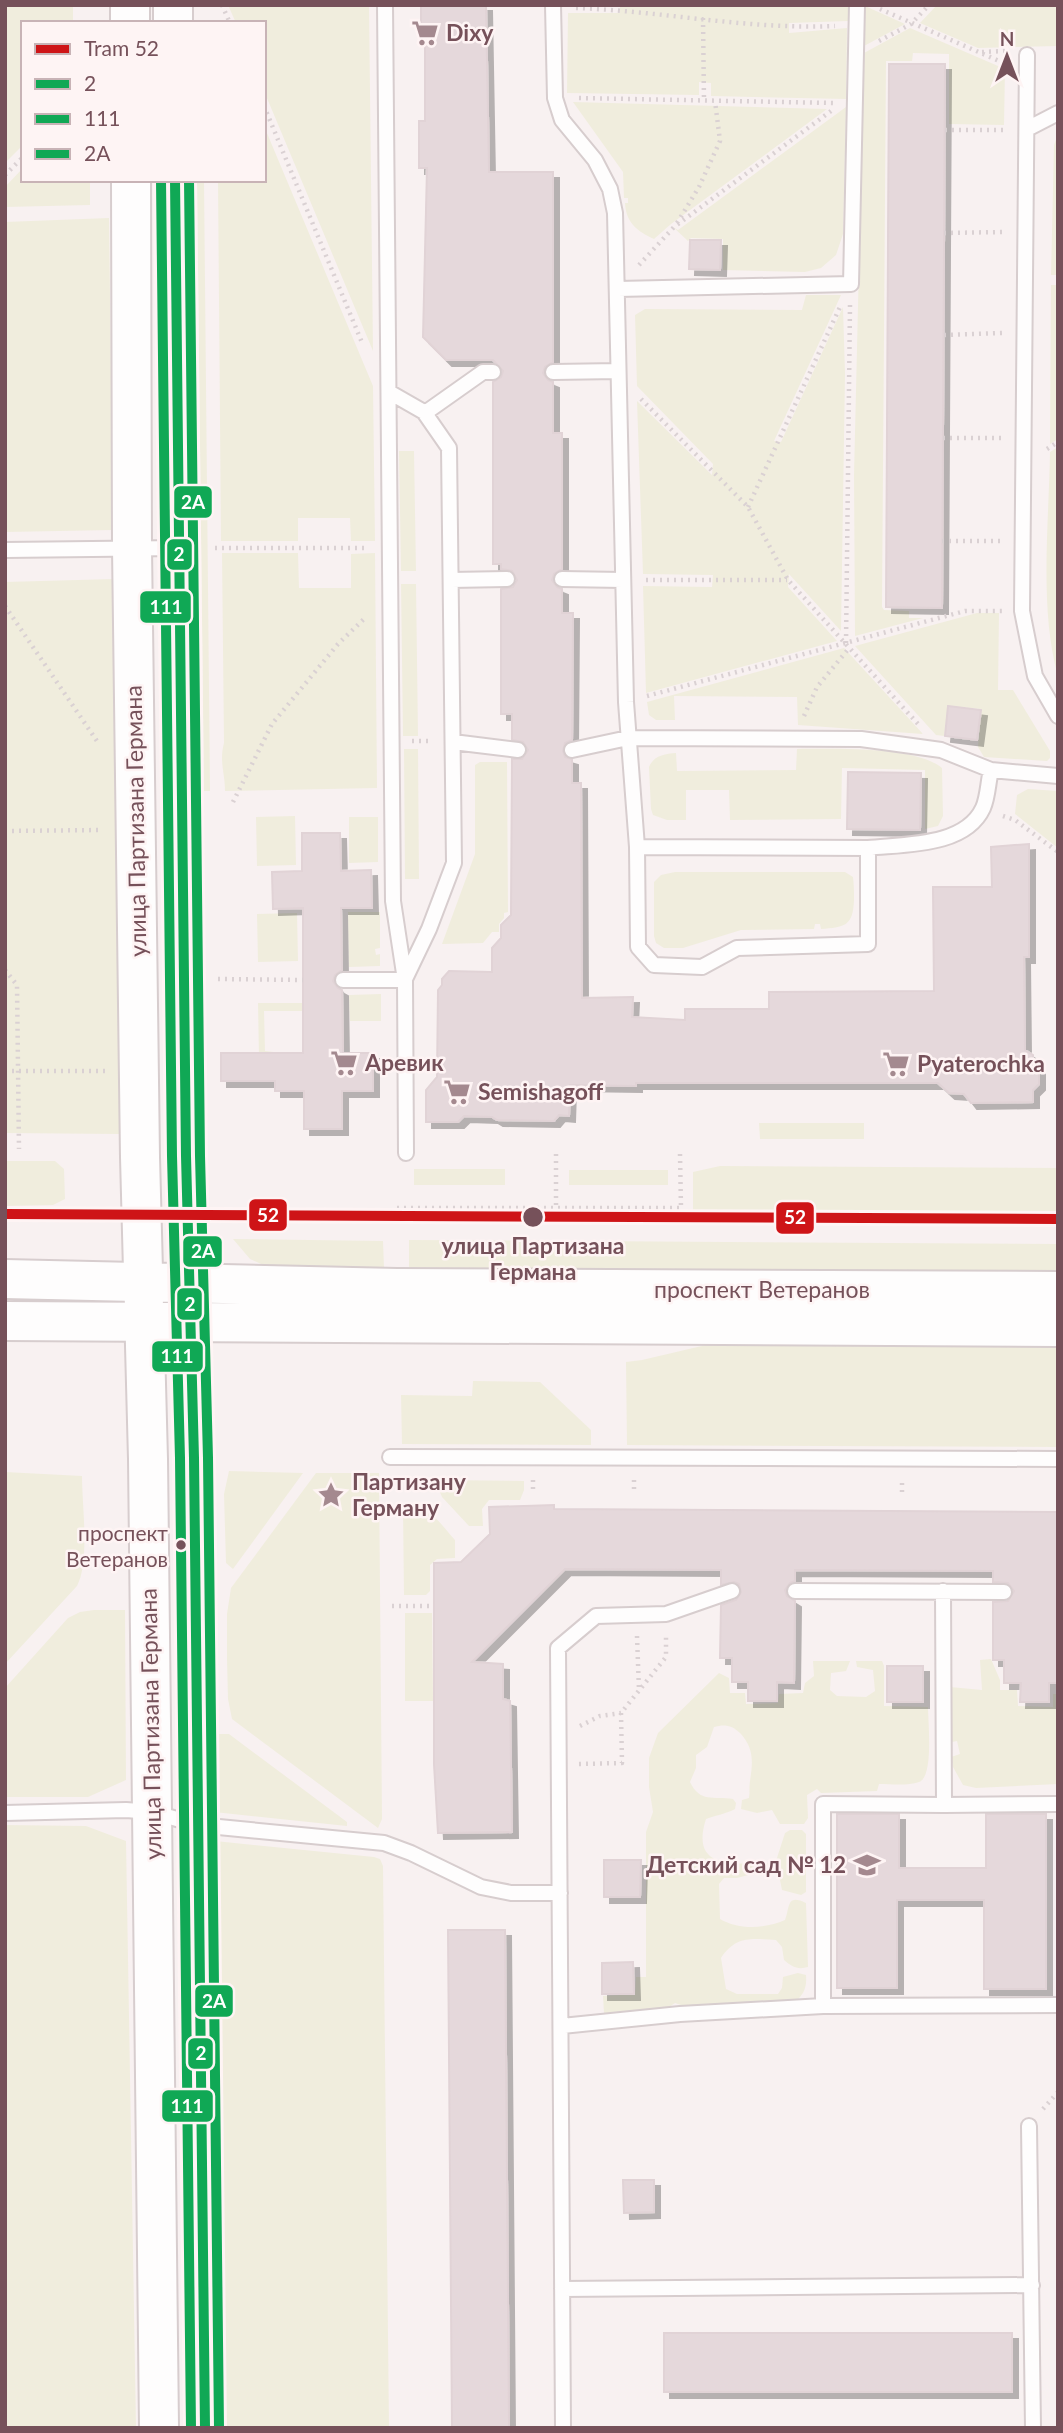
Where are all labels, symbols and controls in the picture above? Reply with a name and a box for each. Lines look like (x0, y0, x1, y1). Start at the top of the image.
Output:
supermarket icon: Dixy (410, 18, 440, 48)
place label: Dixy (446, 18, 494, 46)
legend (21, 21, 266, 182)
north arrow (972, 21, 1042, 91)
text: N (1000, 27, 1014, 50)
text: Tram 52 (84, 35, 159, 60)
text: 2 (84, 70, 96, 95)
text: 111 (84, 105, 121, 130)
text: 2А (84, 140, 111, 165)
line badge: 2А (173, 485, 213, 519)
text: 2А (181, 490, 206, 513)
line badge: 2 (166, 538, 193, 571)
text: 2 (173, 542, 185, 565)
line badge: 111 (139, 590, 192, 624)
text: 111 (149, 595, 183, 618)
street label: улица Партизана Германа (119, 685, 151, 957)
supermarket icon: Аревик (329, 1048, 359, 1078)
place label: Аревик (364, 1048, 444, 1076)
supermarket icon: Pyaterochka (881, 1049, 911, 1079)
place label: Pyaterochka (917, 1049, 1045, 1077)
supermarket icon: Semishagoff (442, 1077, 472, 1107)
place label: Semishagoff (478, 1077, 604, 1105)
line badge: 52 (248, 1198, 288, 1232)
line badge: 52 (775, 1201, 815, 1235)
text: 52 (257, 1203, 279, 1226)
marker: улица Партизана Германа (521, 1205, 545, 1229)
text: 52 (784, 1205, 806, 1228)
place label: улица Партизана Германа (441, 1231, 625, 1285)
line badge: 2А (182, 1235, 223, 1268)
text: 2А (191, 1239, 216, 1262)
street label: проспект Ветеранов (654, 1275, 870, 1303)
line badge: 2 (176, 1287, 203, 1321)
text: 2 (184, 1292, 196, 1315)
line badge: 111 (151, 1340, 204, 1373)
text: 111 (160, 1344, 194, 1367)
place label: Партизану Герману (352, 1467, 467, 1521)
place icon: Партизану Герману (316, 1480, 346, 1510)
place label: проспект Ветеранов (66, 1520, 168, 1571)
marker: проспект Ветеранов (174, 1538, 188, 1552)
street label: улица Партизана Германа (134, 1588, 166, 1860)
place label: Детский сад № 12 (646, 1850, 846, 1878)
school or university icon: Детский сад № 12 (852, 1850, 882, 1880)
line badge: 2А (194, 1984, 234, 2018)
text: 2А (202, 1989, 227, 2012)
line badge: 2 (187, 2037, 214, 2070)
text: 2 (195, 2041, 207, 2064)
line badge: 111 (161, 2089, 214, 2123)
text: 111 (170, 2094, 204, 2117)

